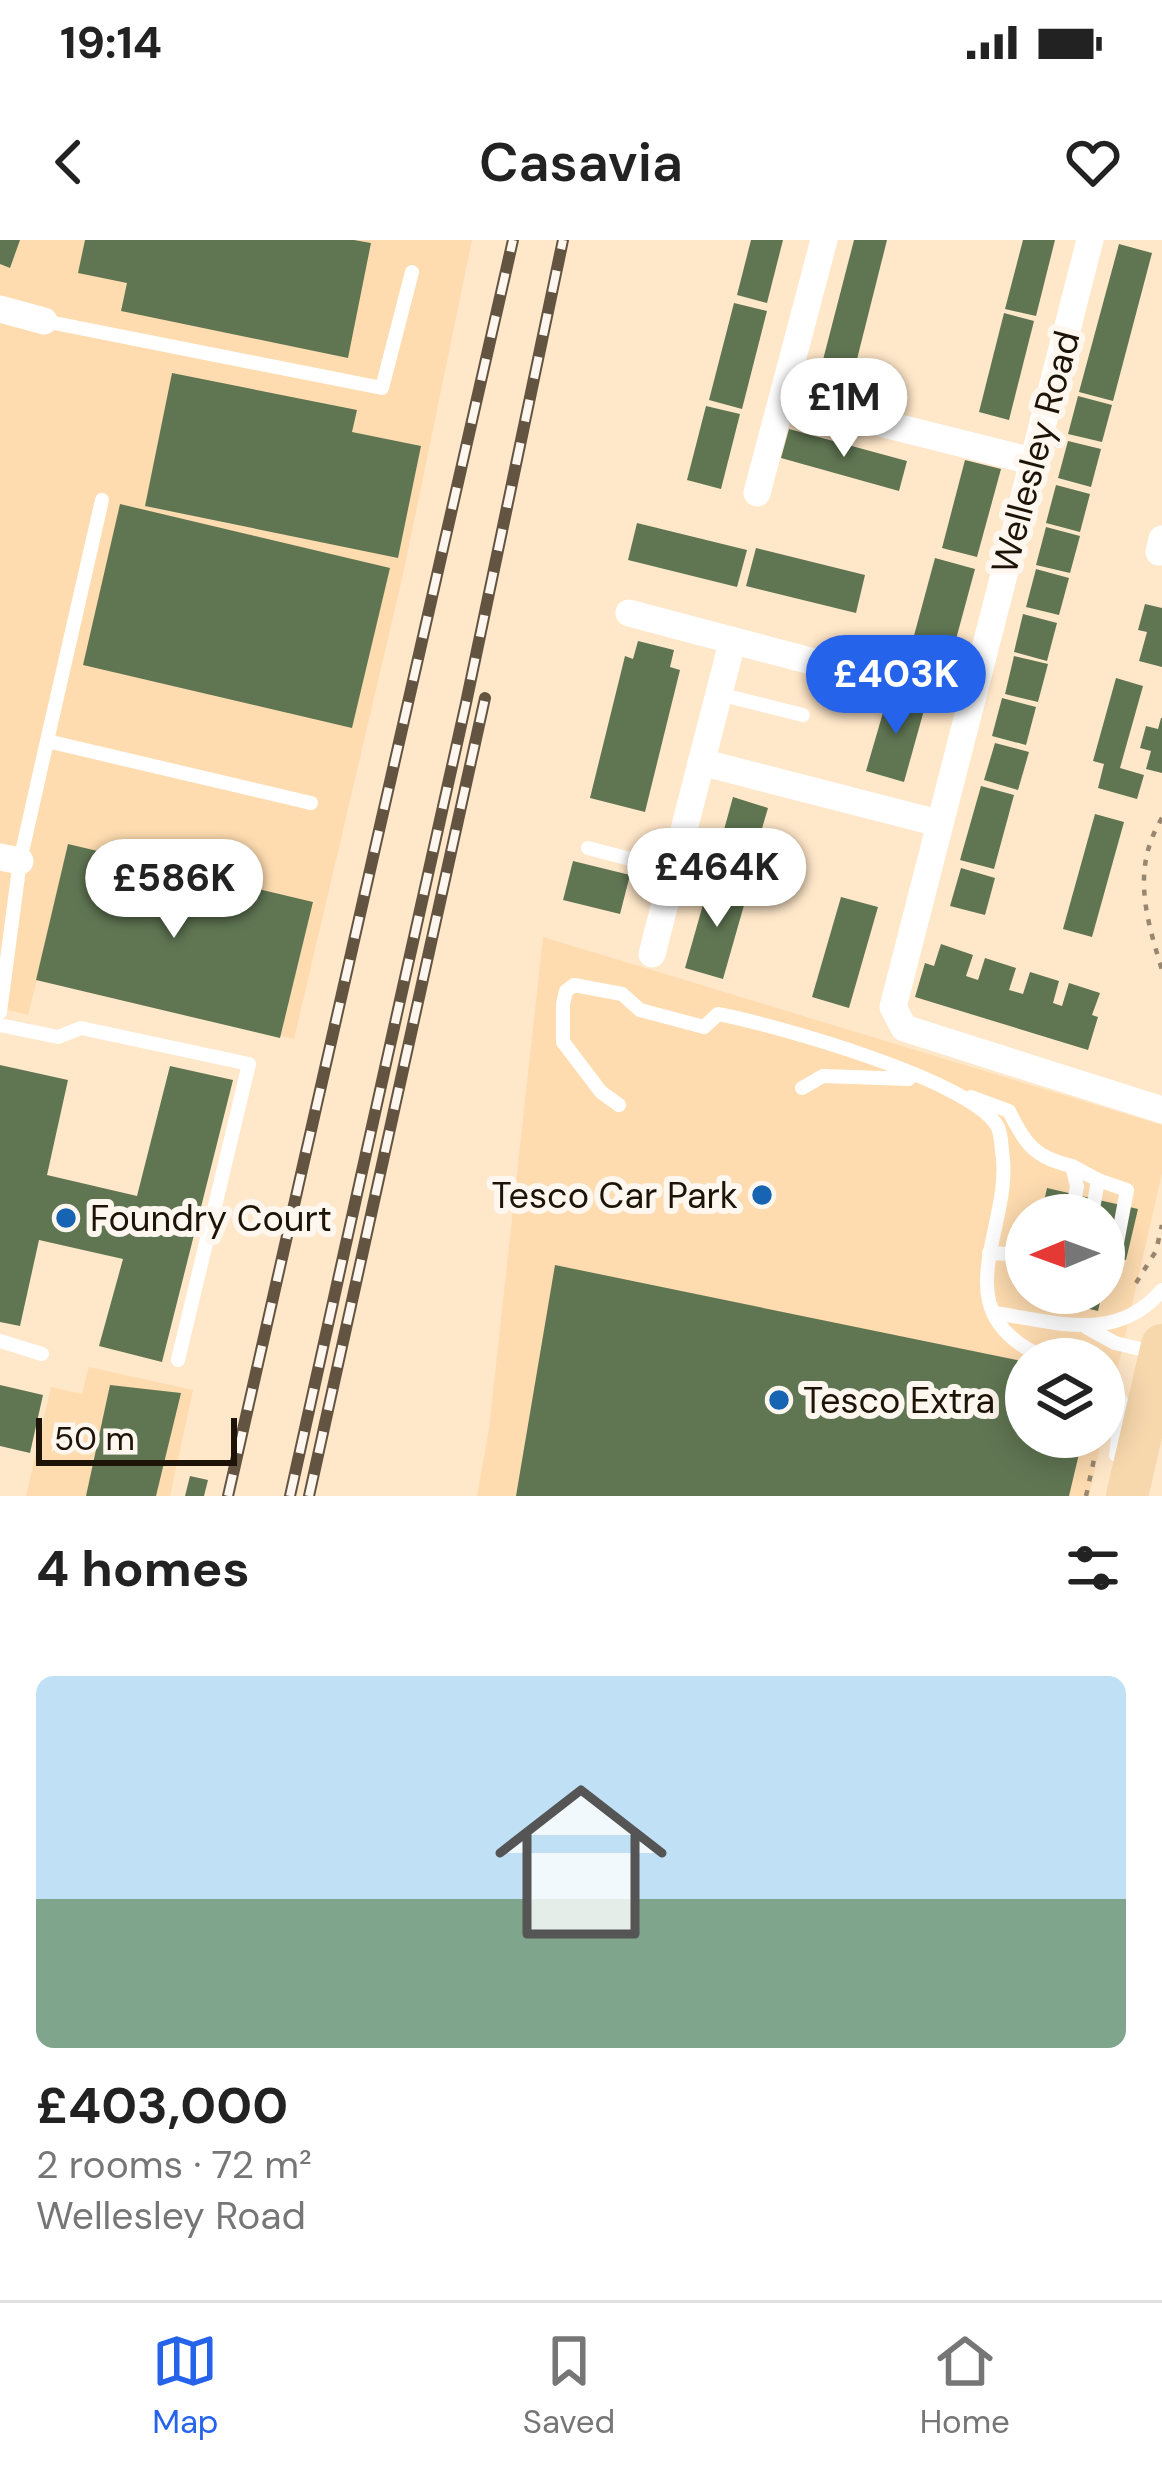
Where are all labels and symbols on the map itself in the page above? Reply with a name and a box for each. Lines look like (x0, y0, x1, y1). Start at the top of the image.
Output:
street label: Wellesley Road (981, 326, 1090, 579)
pin: £1M (786, 358, 902, 460)
pin: £403K (812, 635, 980, 737)
pin: £464K (633, 828, 801, 930)
pin: £586K (90, 839, 258, 941)
place label: Tesco Car Park (492, 1172, 738, 1219)
marker: Tesco Car Park (749, 1182, 775, 1208)
north arrow (1005, 1194, 1125, 1314)
place label: Foundry Court (90, 1195, 332, 1242)
marker: Foundry Court (53, 1205, 79, 1231)
place label: Tesco Extra (803, 1377, 995, 1424)
marker: Tesco Extra (766, 1387, 792, 1413)
scale bar (36, 1412, 237, 1465)

